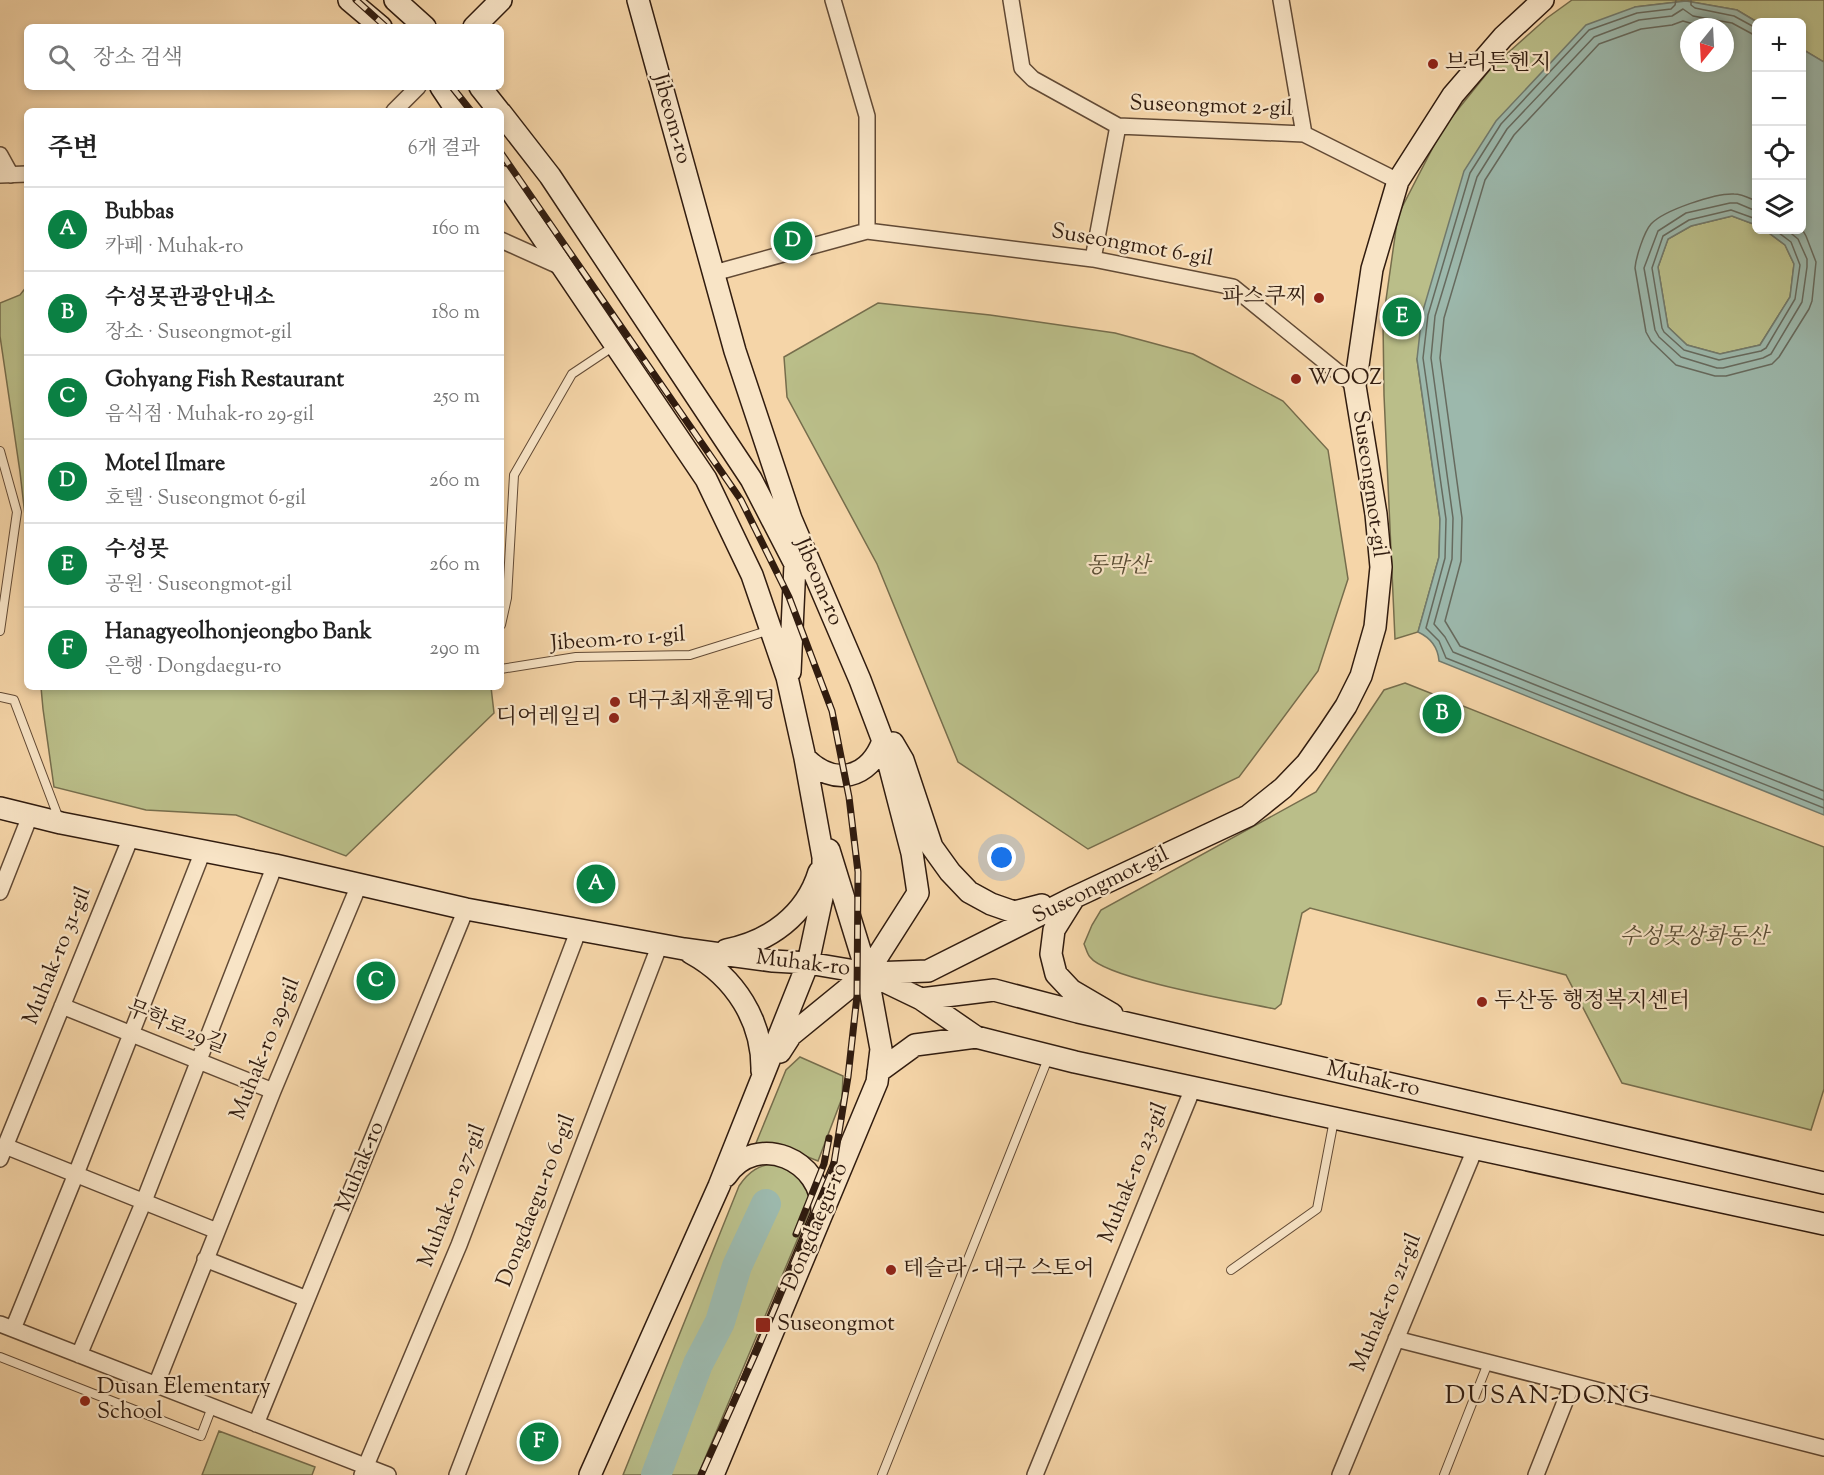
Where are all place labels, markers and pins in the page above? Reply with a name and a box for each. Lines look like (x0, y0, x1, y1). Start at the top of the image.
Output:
place label: 브리튼헨지 (1445, 48, 1551, 80)
marker: 브리튼헨지 (1426, 57, 1440, 71)
pin: D (774, 218, 812, 264)
place label: 파스쿠찌 (1222, 282, 1307, 314)
marker: 파스쿠찌 (1312, 291, 1326, 305)
pin: E (1382, 294, 1422, 340)
place label: WOOZ (1308, 363, 1382, 395)
marker: WOOZ (1289, 372, 1303, 386)
place label: 대구최재훈웨딩 (627, 686, 776, 718)
pin: B (1422, 692, 1462, 736)
marker: 대구최재훈웨딩 (608, 695, 622, 709)
place label: 디어레일리 (496, 702, 602, 734)
marker: 디어레일리 (607, 711, 621, 725)
pin: A (576, 862, 616, 906)
pin: C (356, 958, 395, 1004)
place label: 두산동 행정복지센터 (1494, 986, 1690, 1018)
marker: 두산동 행정복지센터 (1475, 995, 1489, 1009)
place label: 테슬라 - 대구 스토어 (903, 1254, 1095, 1286)
marker: 테슬라 - 대구 스토어 (884, 1263, 898, 1277)
place label: Suseongmot (777, 1309, 895, 1341)
marker: Suseongmot (754, 1316, 772, 1334)
place label: Dusan Elementary School (97, 1372, 271, 1429)
marker: Dusan Elementary School (78, 1394, 92, 1408)
pin: F (520, 1420, 558, 1464)

